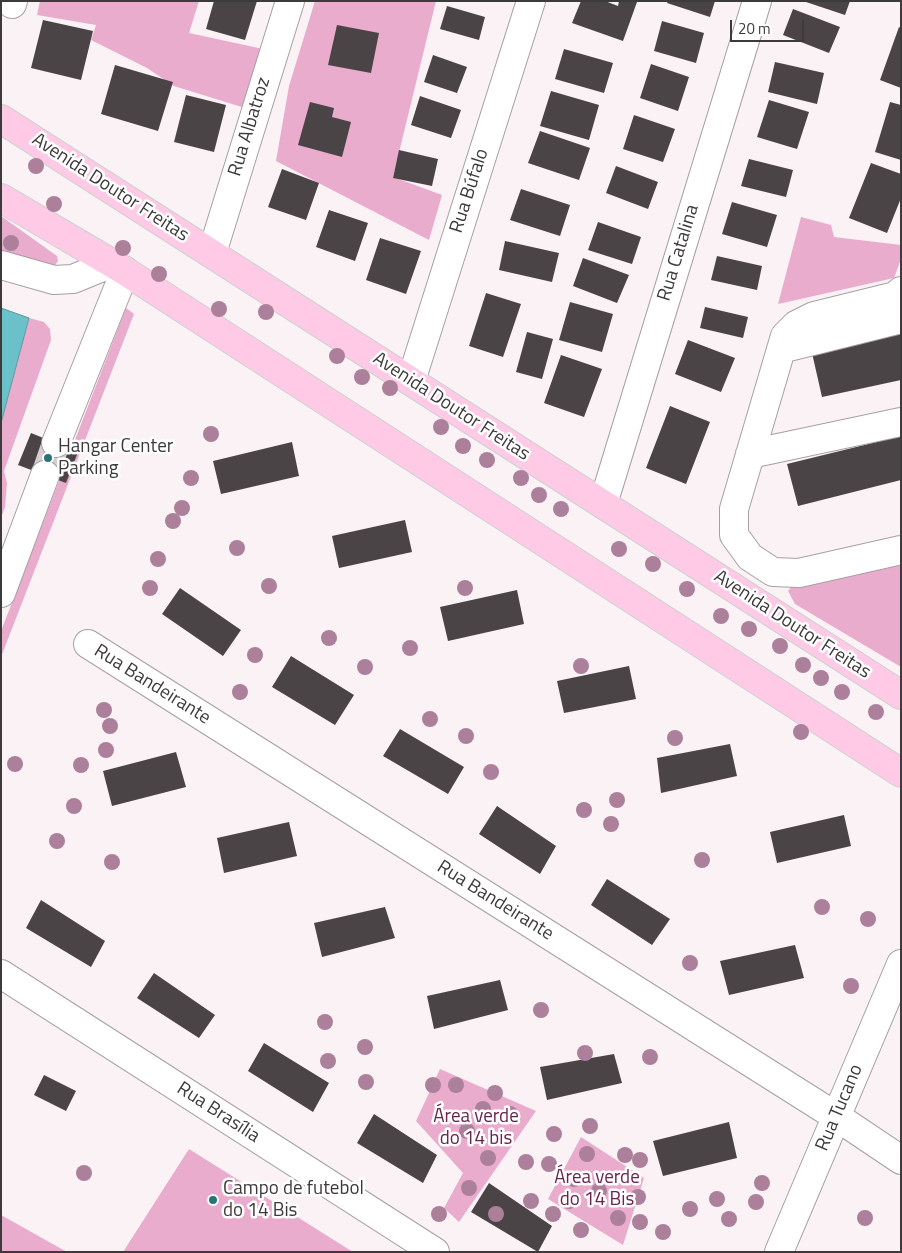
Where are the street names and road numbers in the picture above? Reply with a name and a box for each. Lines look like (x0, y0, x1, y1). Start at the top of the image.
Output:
street label: Rua Albatroz (224, 75, 276, 179)
street label: Avenida Doutor Freitas (27, 129, 193, 247)
street label: Rua Búfalo (446, 146, 494, 236)
street label: Rua Catalina (654, 202, 704, 304)
street label: Avenida Doutor Freitas (368, 348, 534, 466)
street label: Avenida Doutor Freitas (709, 566, 875, 684)
street label: Rua Bandeirante (89, 640, 215, 730)
street label: Rua Bandeirante (432, 856, 558, 946)
street label: Rua Tucano (812, 1061, 868, 1155)
street label: Rua Brasília (172, 1078, 264, 1148)

